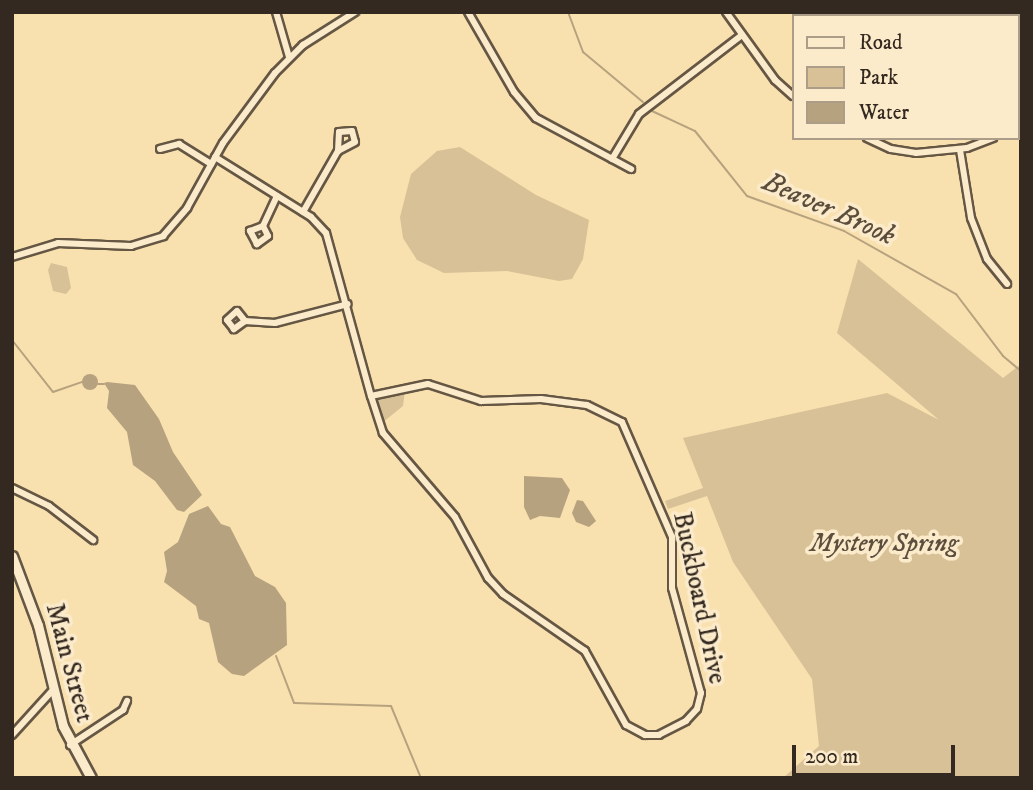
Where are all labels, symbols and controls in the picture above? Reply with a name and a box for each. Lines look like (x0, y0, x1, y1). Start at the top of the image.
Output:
legend (792, 14, 1019, 140)
text: Road (859, 30, 903, 56)
text: Park (859, 65, 898, 91)
text: Water (859, 100, 909, 126)
water label: Beaver Brook (758, 165, 900, 253)
street label: Buckboard Drive (666, 509, 732, 687)
park label: Mystery Spring (810, 528, 958, 560)
street label: Main Street (38, 600, 100, 726)
scale bar (795, 730, 958, 774)
text: 200 m (805, 744, 858, 770)

